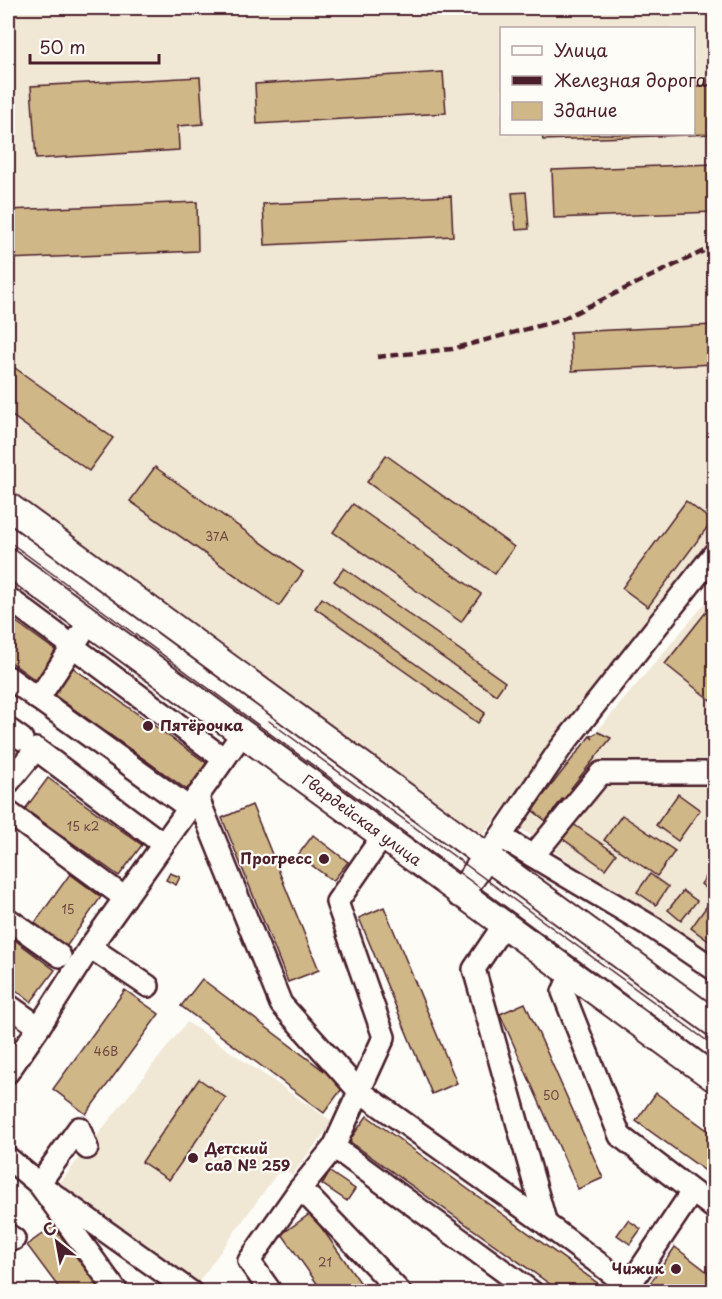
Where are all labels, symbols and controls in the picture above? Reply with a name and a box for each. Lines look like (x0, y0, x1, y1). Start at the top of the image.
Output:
scale bar (30, 27, 159, 65)
legend (500, 27, 695, 135)
text: 50 m (39, 33, 86, 60)
text: Улица (554, 36, 608, 63)
text: Железная дорога (554, 66, 708, 93)
text: Здание (554, 96, 617, 123)
house number: 37А (205, 527, 229, 545)
place label: Пятёрочка (160, 713, 244, 736)
marker: Пятёрочка (141, 719, 155, 733)
street label: Гвардейская улица (298, 768, 427, 871)
house number: 15 к2 (67, 817, 99, 835)
place label: Прогресс (240, 846, 312, 869)
marker: Прогресс (317, 852, 331, 866)
house number: 15 (61, 900, 75, 918)
house number: 46В (94, 1042, 118, 1060)
house number: 50 (543, 1086, 559, 1104)
place label: Детский сад № 259 (204, 1136, 290, 1176)
marker: Детский сад № 259 (186, 1151, 200, 1165)
north arrow (27, 1212, 87, 1272)
text: С (37, 1215, 60, 1242)
house number: 21 (318, 1253, 332, 1271)
place label: Чижик (612, 1256, 664, 1279)
marker: Чижик (669, 1262, 683, 1276)

